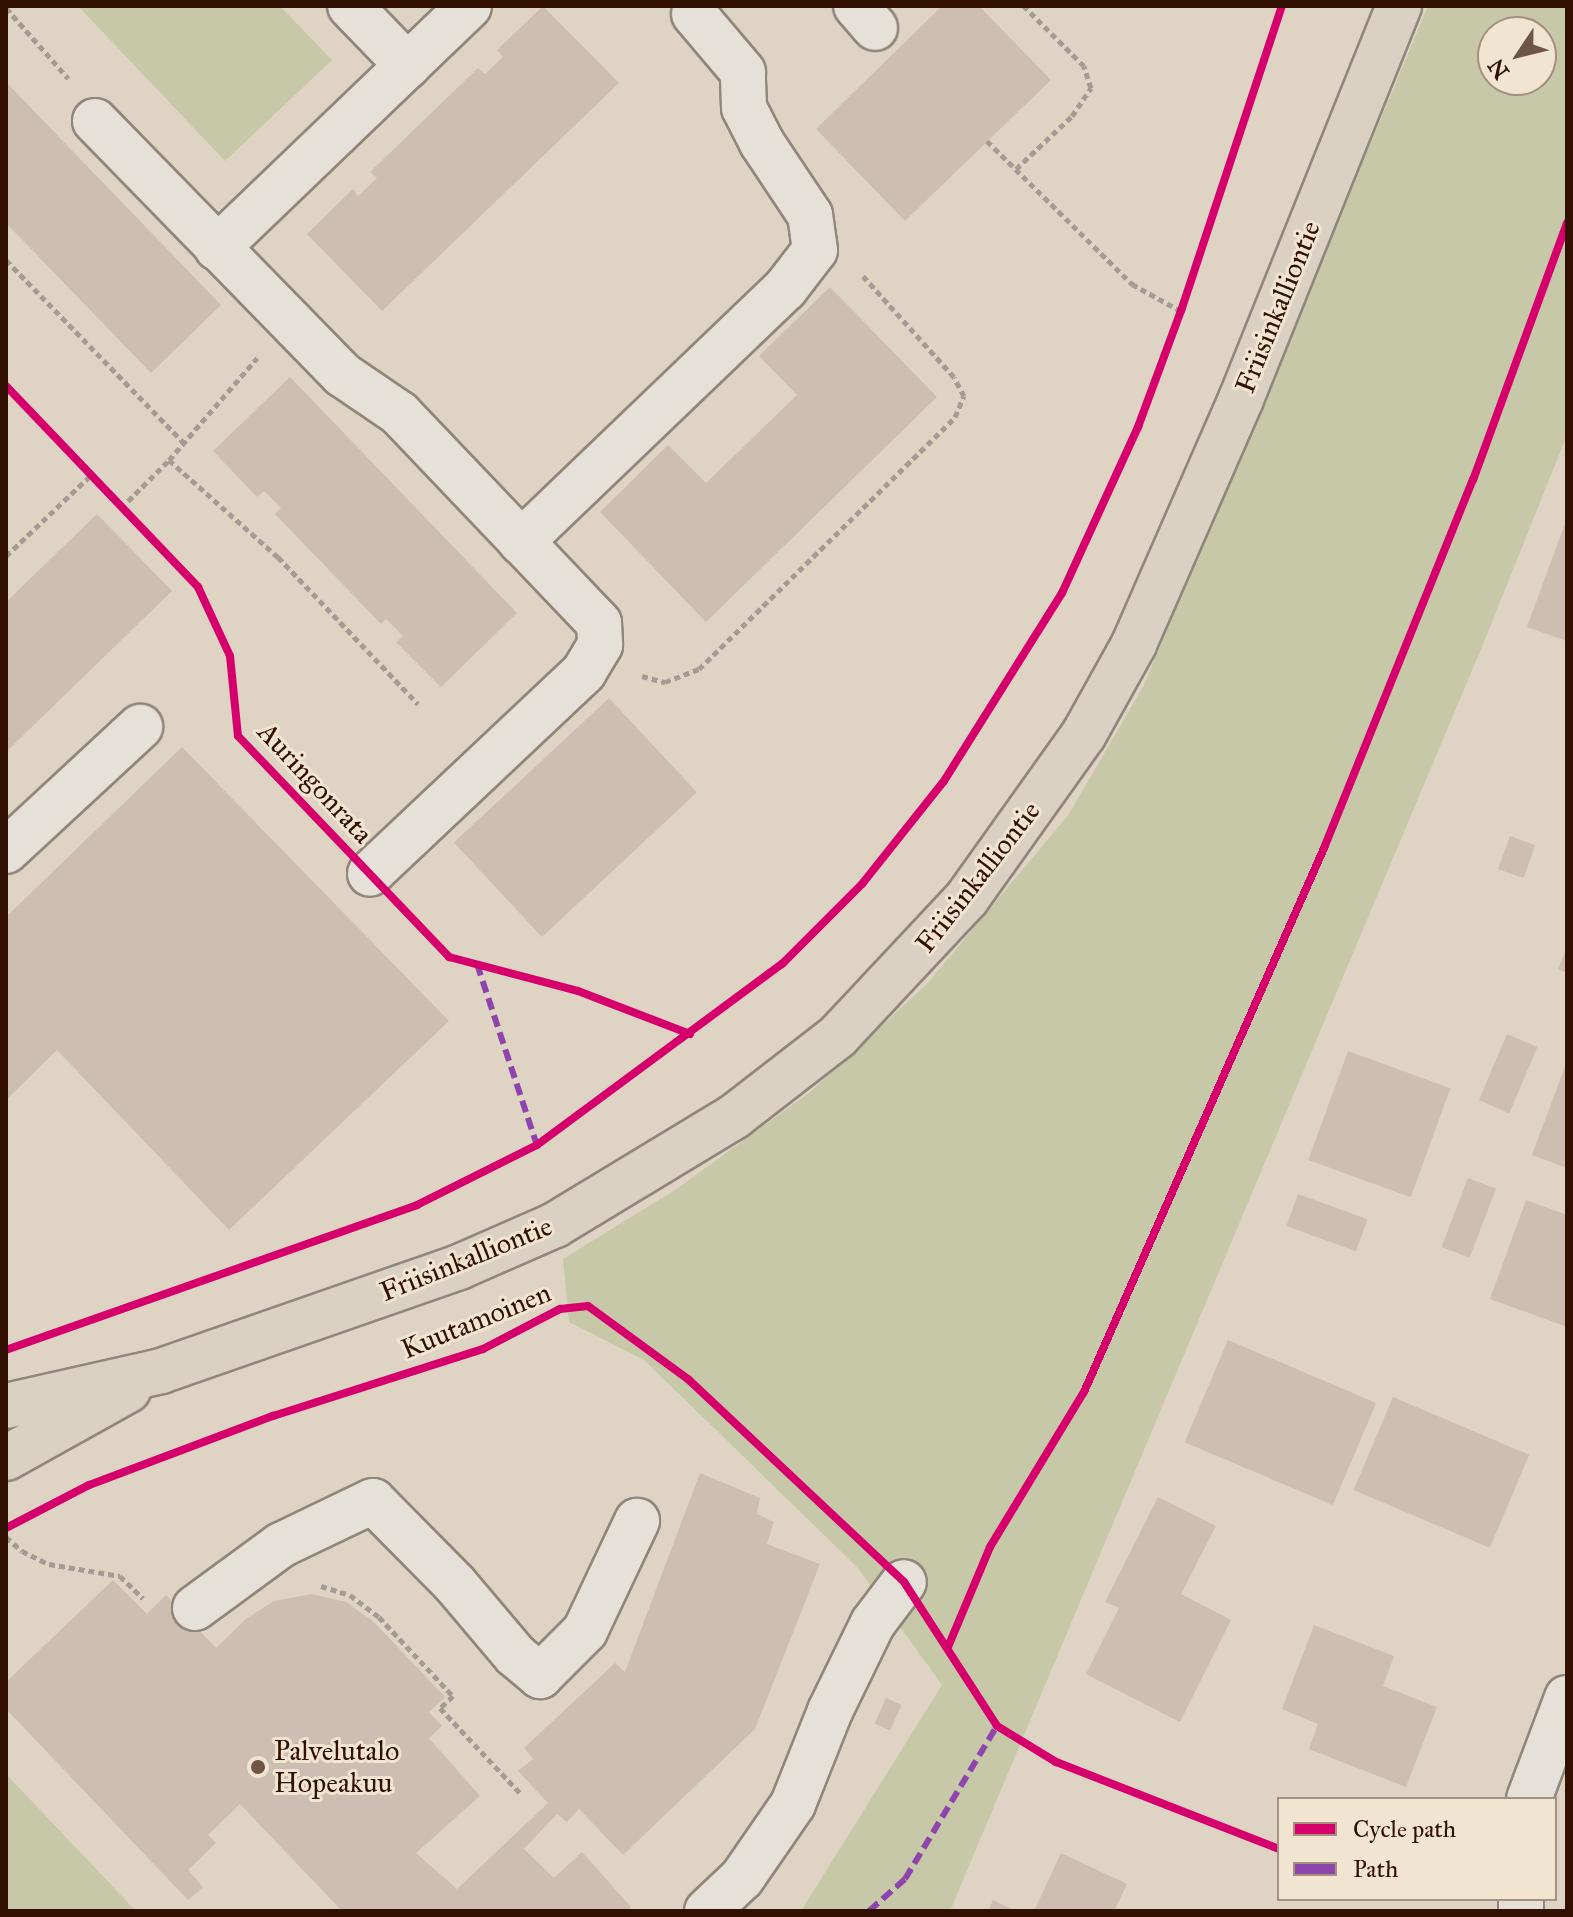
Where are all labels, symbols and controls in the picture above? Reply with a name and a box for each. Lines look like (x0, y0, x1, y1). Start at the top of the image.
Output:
north arrow (1477, 16, 1557, 96)
text: N (1482, 54, 1515, 84)
street label: Friisinkalliontie (1228, 216, 1328, 398)
street label: Auringonrata (250, 715, 380, 851)
street label: Friisinkalliontie (909, 795, 1047, 959)
street label: Friisinkalliontie (375, 1209, 557, 1309)
street label: Kuutamoinen (396, 1276, 556, 1366)
place label: Palvelutalo Hopeakuu (274, 1734, 399, 1800)
marker: Palvelutalo Hopeakuu (249, 1758, 267, 1776)
legend (1277, 1797, 1557, 1901)
text: Cycle path (1353, 1814, 1456, 1844)
text: Path (1353, 1854, 1398, 1884)

